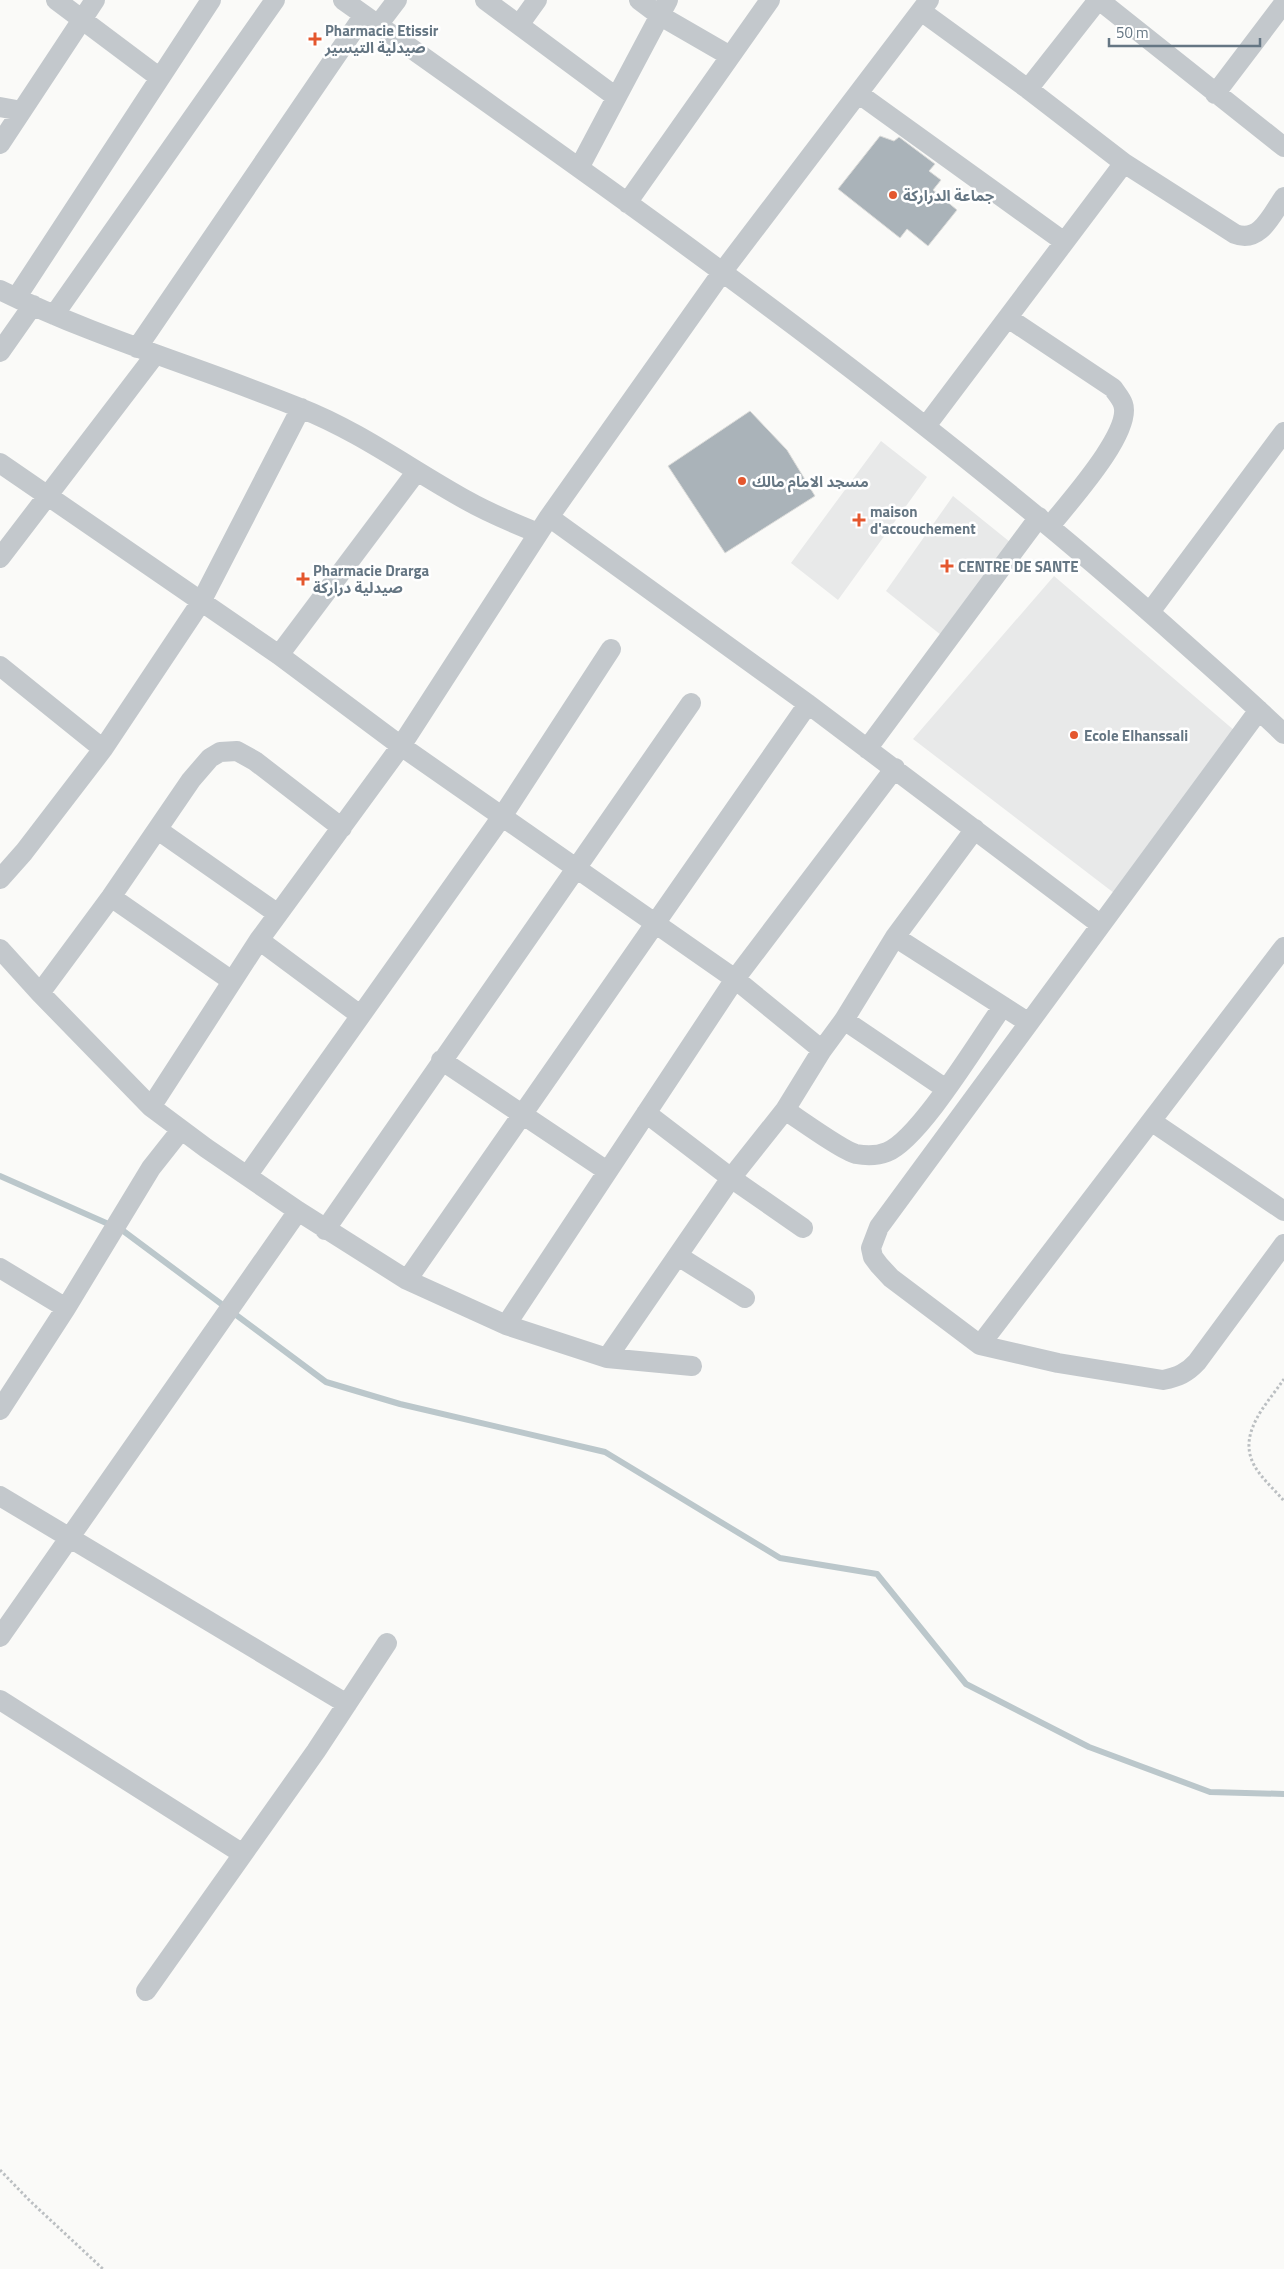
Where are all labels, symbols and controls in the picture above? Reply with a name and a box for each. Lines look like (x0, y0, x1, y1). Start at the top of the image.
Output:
scale bar (1109, 15, 1260, 47)
place label: Pharmacie Etissir صيدلية التيسير (324, 19, 439, 59)
text: 50 m (1116, 21, 1149, 44)
marker: Pharmacie Etissir صيدلية التيسير (309, 33, 321, 45)
place label: جماعة الدراركة (903, 184, 995, 207)
marker: جماعة الدراركة (887, 189, 899, 201)
place label: مسجد الامام مالك (752, 470, 869, 493)
marker: مسجد الامام مالك (736, 475, 748, 487)
place label: maison d'accouchement (870, 500, 976, 540)
marker: maison d'accouchement (852, 513, 866, 527)
place label: CENTRE DE SANTE (958, 555, 1079, 578)
place label: Pharmacie Drarga صيدلية دراركة (313, 559, 430, 599)
marker: CENTRE DE SANTE (940, 559, 954, 573)
marker: Pharmacie Drarga صيدلية دراركة (297, 573, 309, 585)
place label: Ecole Elhanssali (1084, 724, 1188, 747)
marker: Ecole Elhanssali (1068, 729, 1080, 741)

